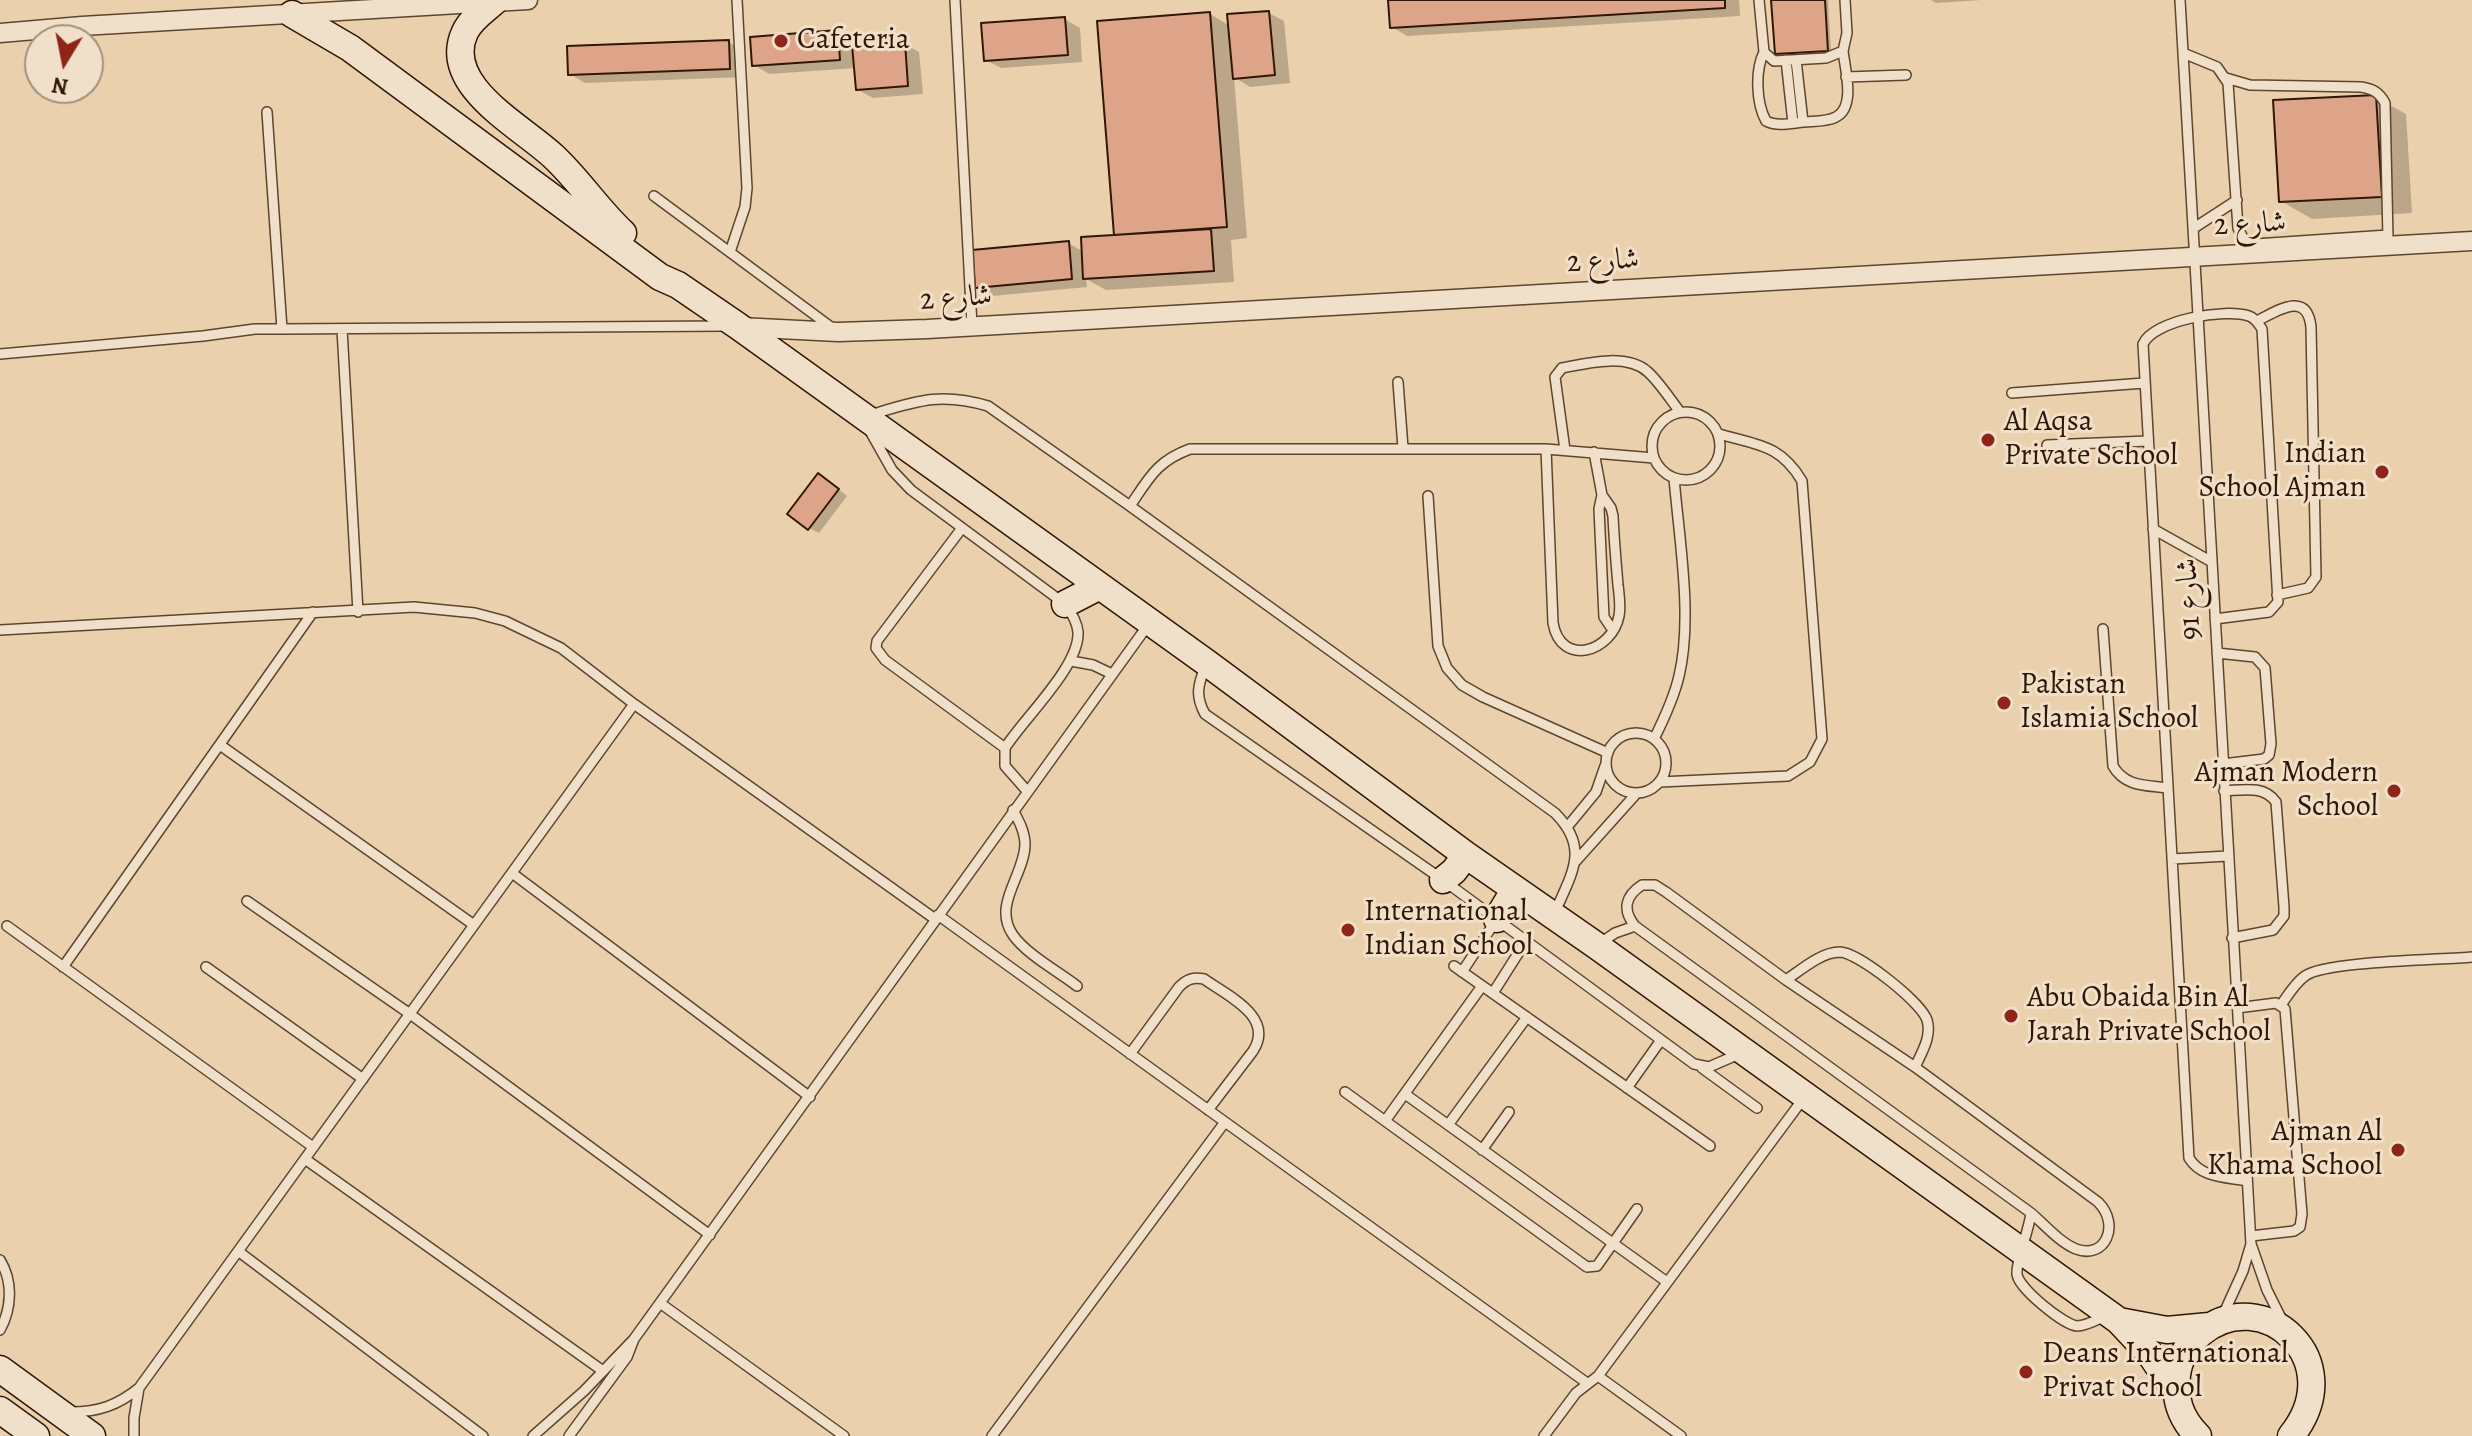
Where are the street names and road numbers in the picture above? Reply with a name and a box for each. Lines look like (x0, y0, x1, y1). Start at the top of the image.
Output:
street label: شارع 2 (2213, 205, 2287, 245)
street label: شارع 2 (1566, 242, 1640, 282)
street label: شارع 2 (919, 279, 993, 319)
street label: شارع 91 (2170, 557, 2210, 641)

